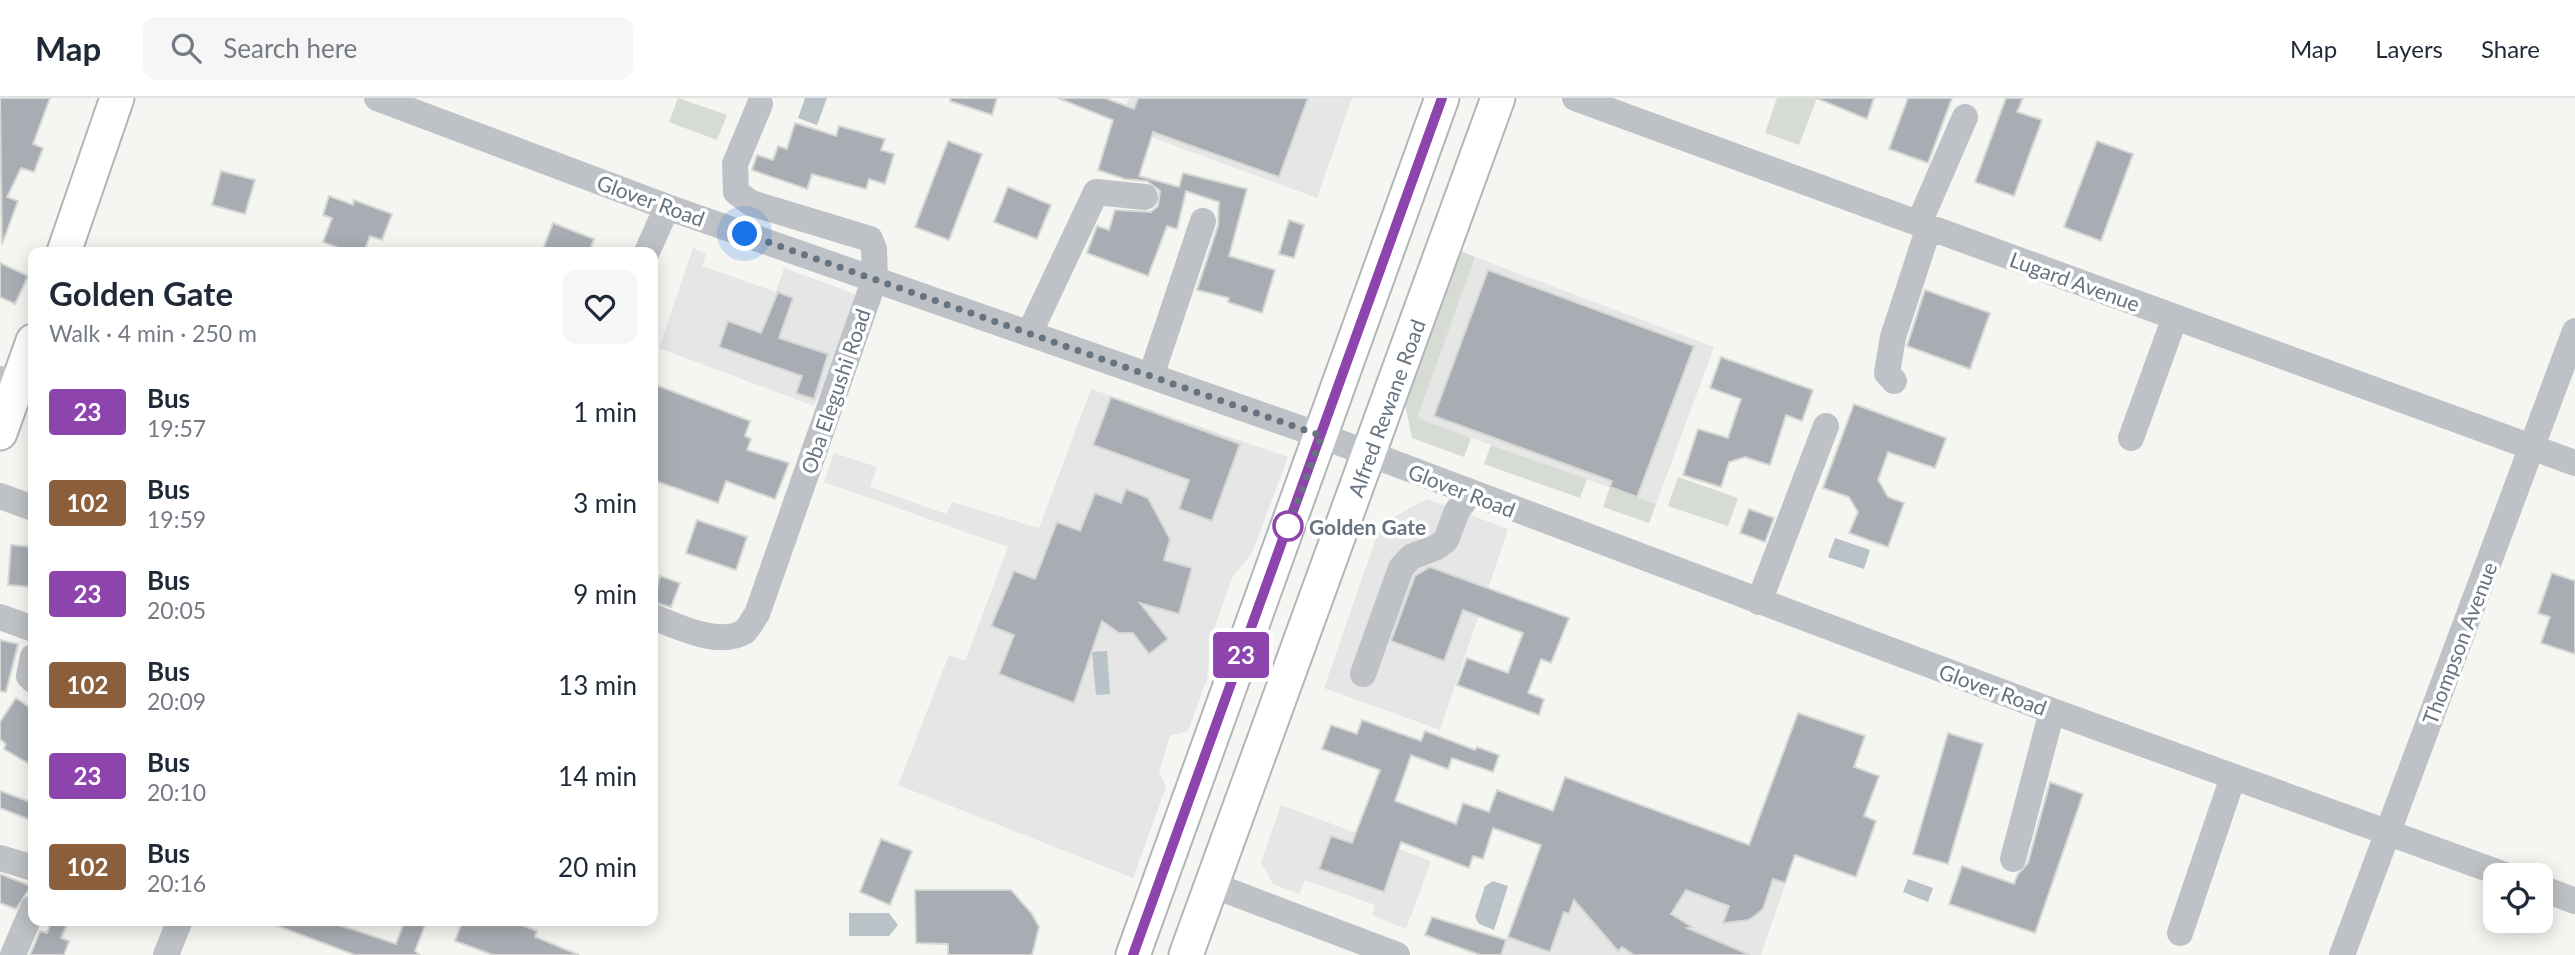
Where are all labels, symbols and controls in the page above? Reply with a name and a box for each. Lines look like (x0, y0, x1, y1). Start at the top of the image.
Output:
search box (143, 17, 633, 80)
text: Map (35, 28, 101, 68)
icon: search (167, 29, 205, 67)
text: Search here (223, 32, 357, 64)
text: Map (2290, 34, 2337, 63)
text: Layers (2375, 34, 2443, 63)
text: Share (2481, 34, 2540, 63)
street label: Glover Road (594, 169, 708, 231)
your location (727, 216, 762, 251)
street label: Lugard Avenue (2007, 246, 2143, 316)
button: heart (563, 270, 637, 344)
text: Golden Gate (49, 273, 233, 313)
street label: Oba Elegushi Road (795, 305, 875, 477)
street label: Alfred Rewane Road (1342, 316, 1430, 500)
text: Walk · 4 min · 250 m (49, 319, 257, 347)
text: Bus (147, 382, 190, 414)
text: 1 min (573, 396, 637, 428)
text: 23 (74, 397, 101, 426)
text: 19:57 (147, 414, 206, 442)
street label: Glover Road (1405, 458, 1519, 522)
text: Bus (147, 473, 190, 505)
text: 3 min (573, 487, 637, 519)
text: 102 (67, 488, 108, 517)
text: 19:59 (147, 505, 206, 533)
marker: Golden Gate (1273, 511, 1303, 541)
place label: Golden Gate (1309, 514, 1426, 539)
street label: Thompson Avenue (2417, 558, 2501, 728)
text: Bus (147, 564, 190, 596)
text: 9 min (573, 578, 637, 610)
text: 23 (74, 579, 101, 608)
text: 20:05 (147, 596, 206, 624)
line badge: 23 (1210, 632, 1272, 678)
text: 23 (1227, 640, 1255, 669)
text: Bus (147, 655, 190, 687)
street label: Glover Road (1936, 658, 2050, 720)
text: 13 min (558, 669, 637, 701)
text: 102 (67, 670, 108, 699)
text: 20:09 (147, 687, 206, 715)
text: Bus (147, 746, 190, 778)
text: 14 min (558, 760, 637, 792)
text: 23 (74, 761, 101, 790)
text: 20:10 (147, 778, 206, 806)
text: Bus (147, 837, 190, 869)
text: 20 min (558, 851, 637, 883)
text: 102 (67, 852, 108, 881)
map controls (2483, 863, 2553, 933)
button: locate (2483, 863, 2553, 933)
text: 20:16 (147, 869, 206, 897)

